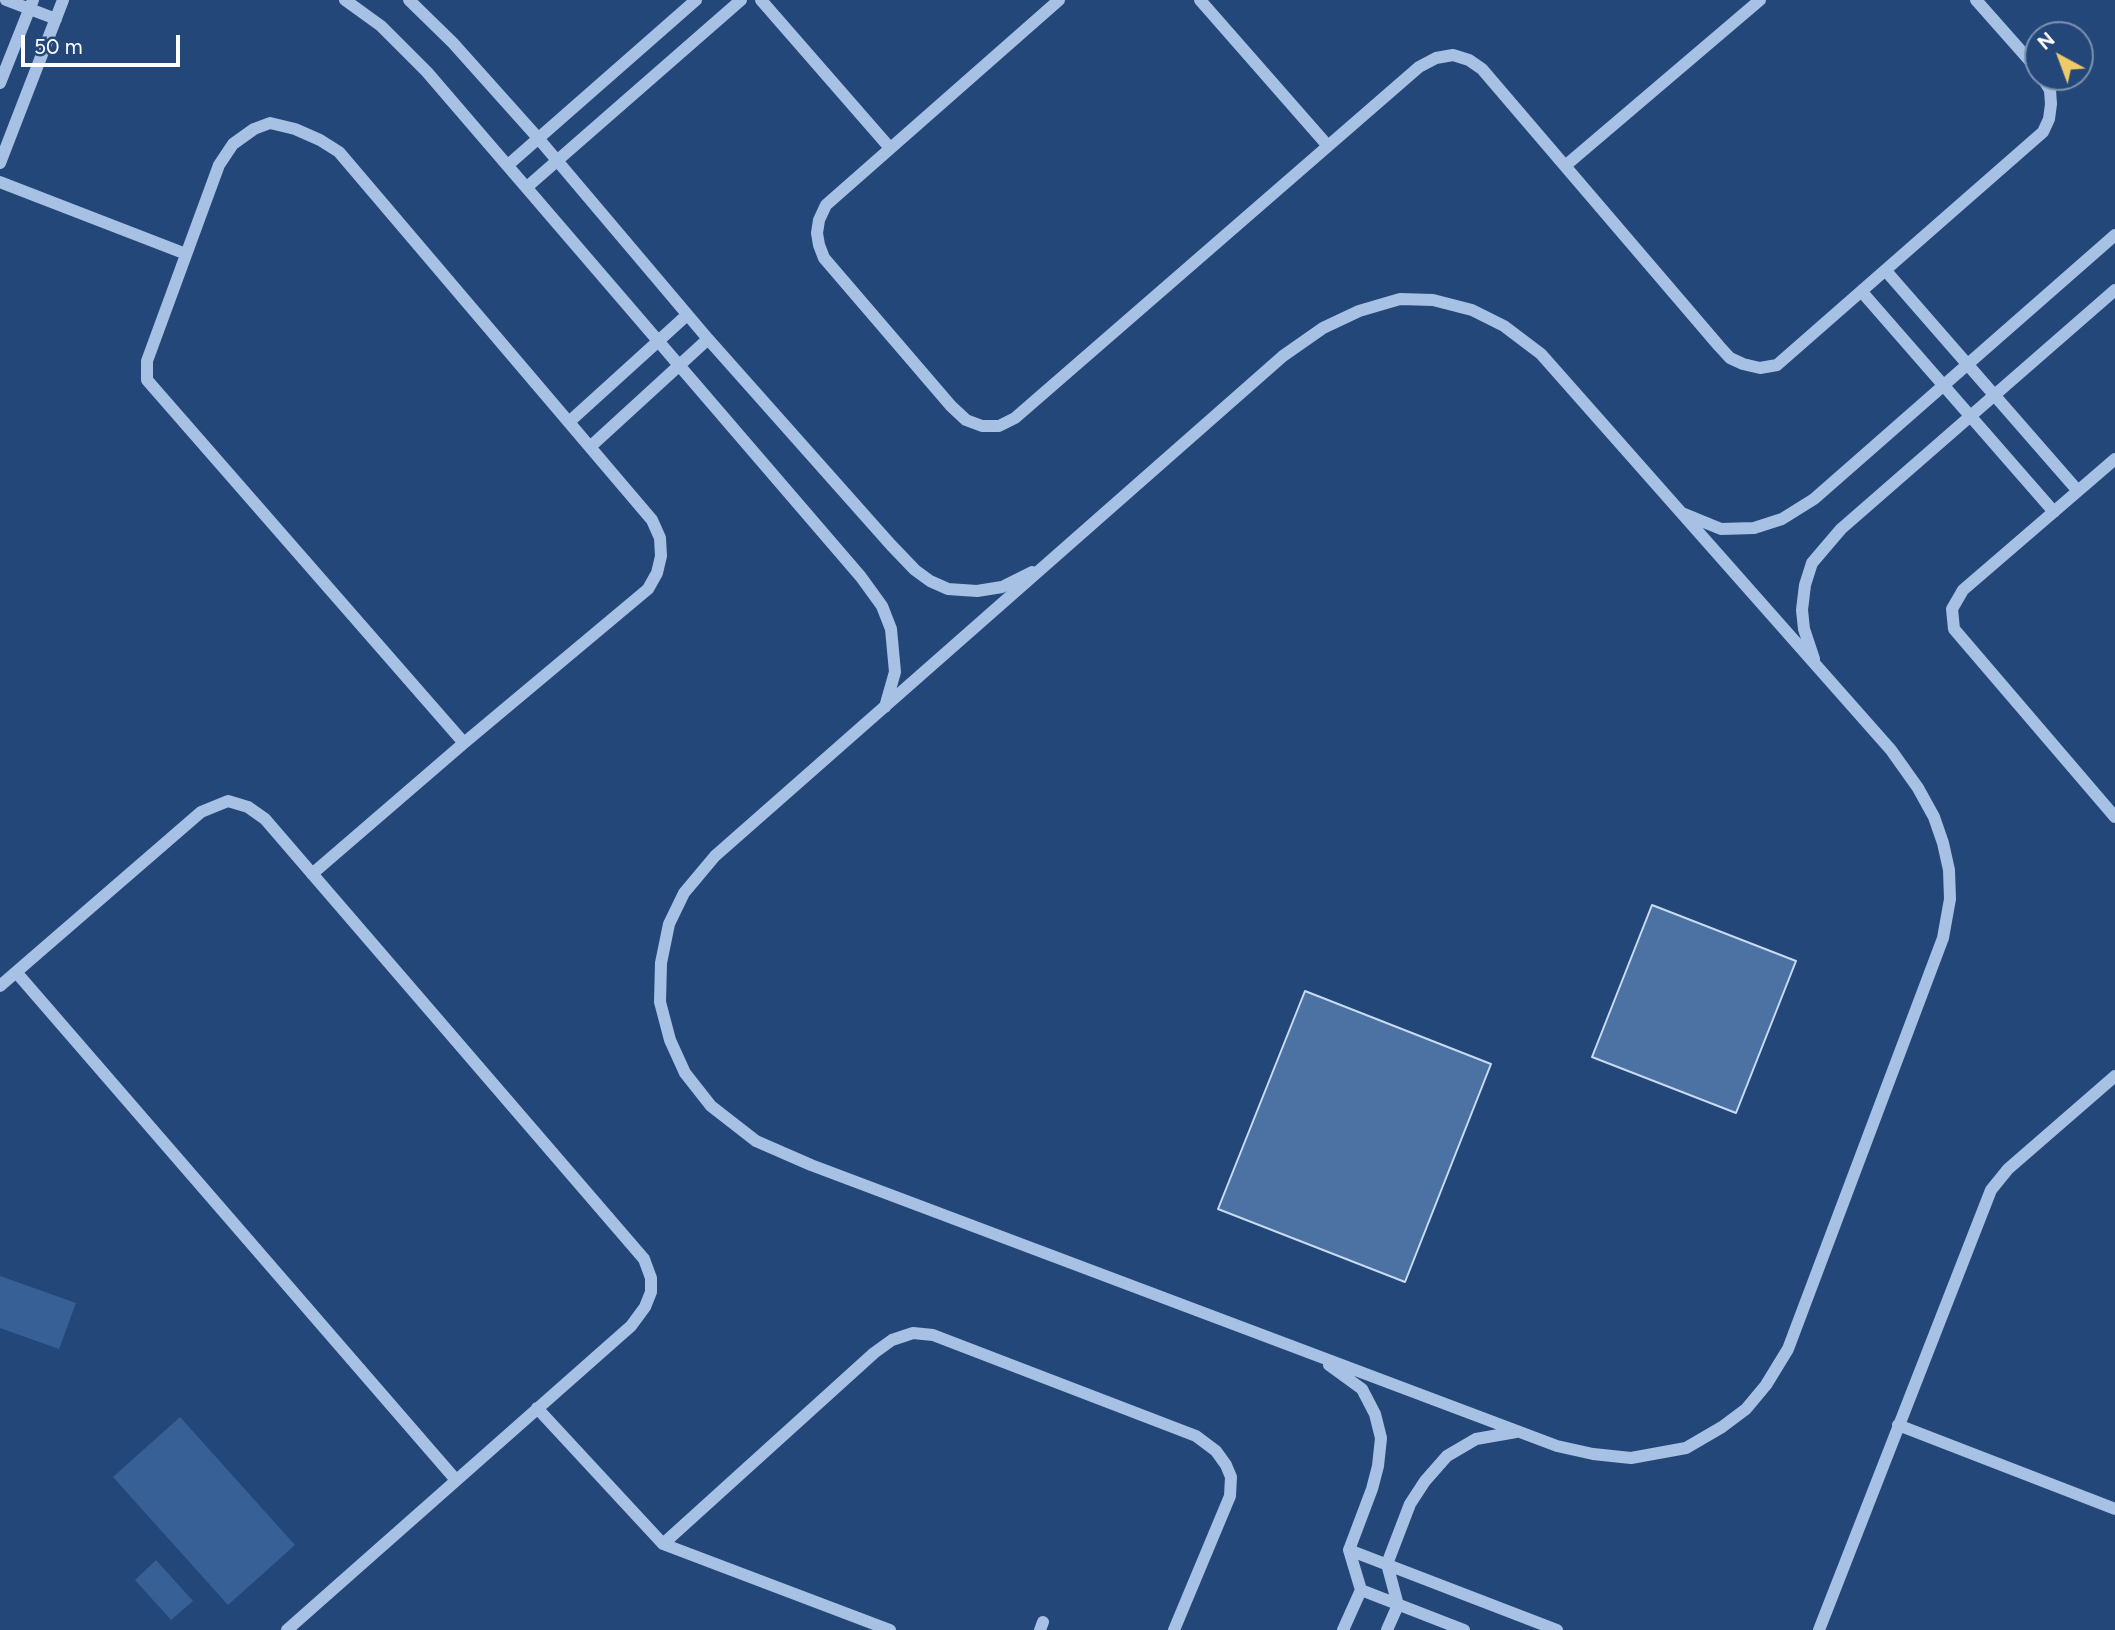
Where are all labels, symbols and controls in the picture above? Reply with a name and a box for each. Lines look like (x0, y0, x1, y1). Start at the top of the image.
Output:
scale bar (24, 21, 184, 65)
north arrow (2024, 21, 2094, 91)
text: N (2033, 28, 2059, 55)
text: 50 m (34, 34, 83, 59)

